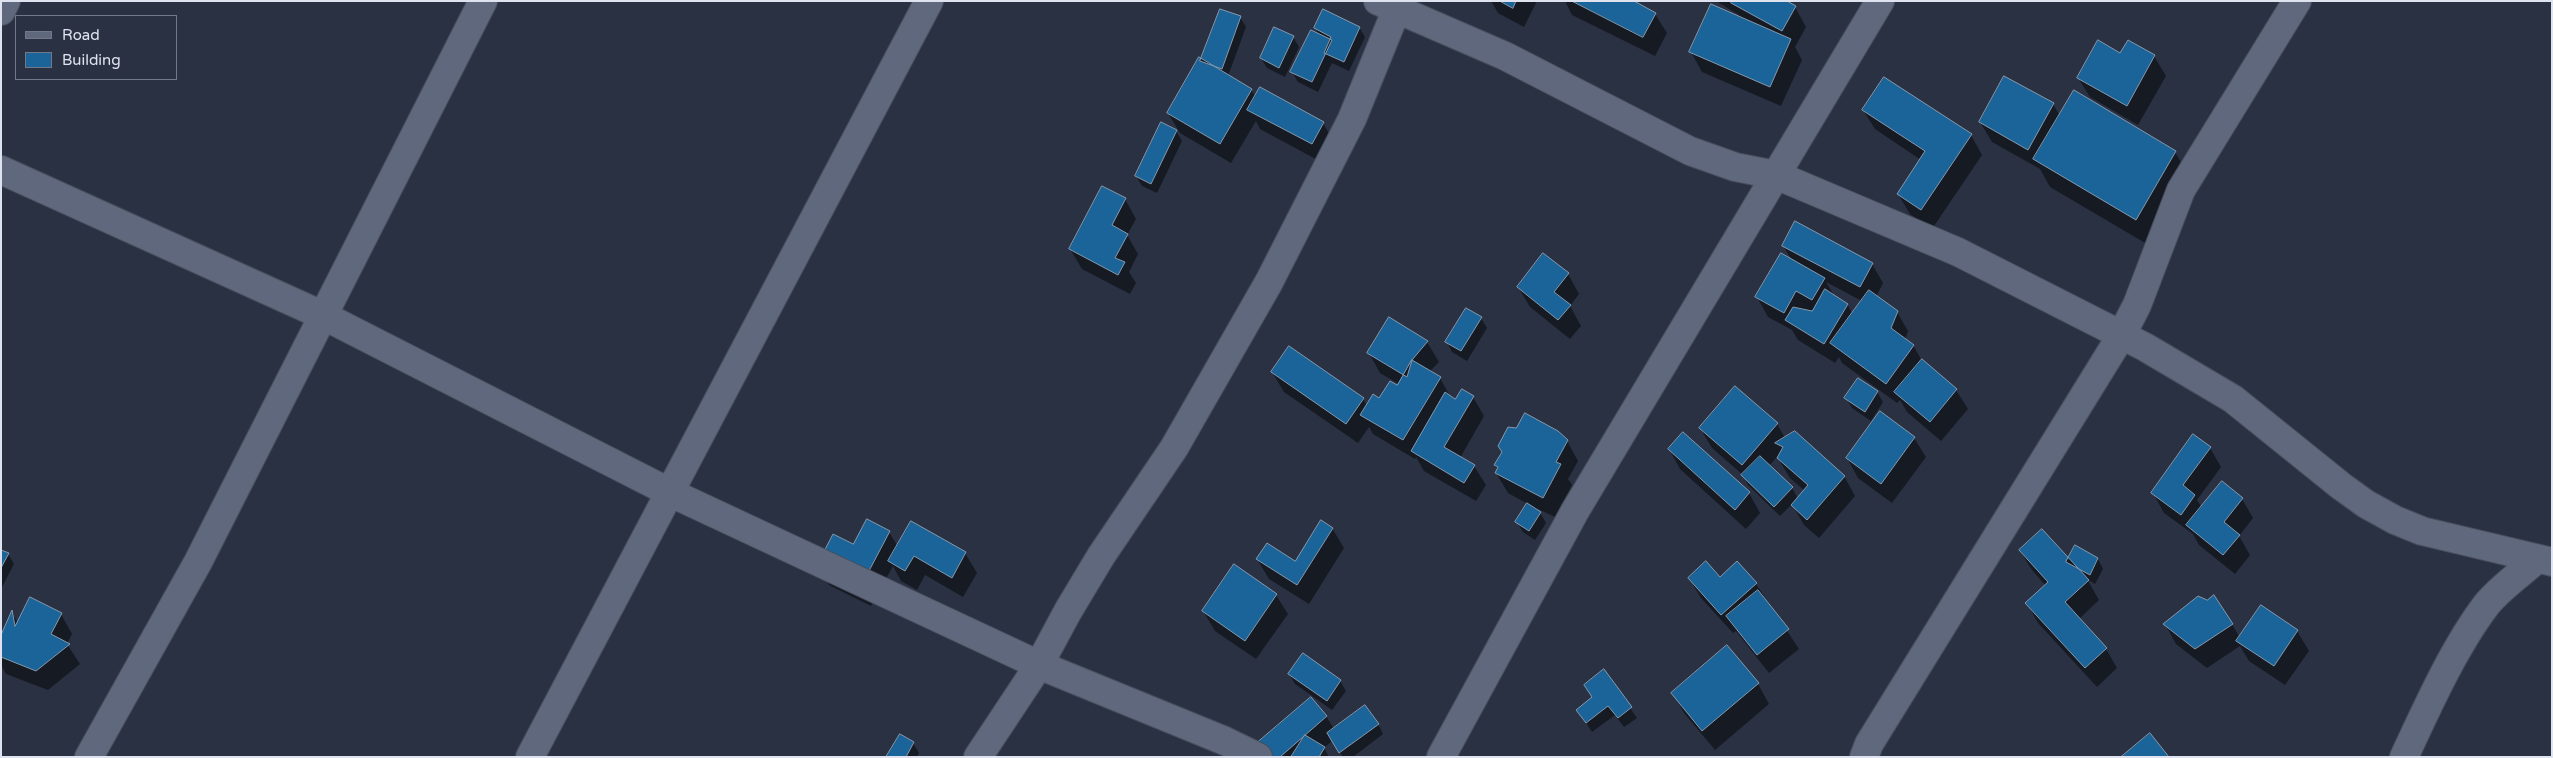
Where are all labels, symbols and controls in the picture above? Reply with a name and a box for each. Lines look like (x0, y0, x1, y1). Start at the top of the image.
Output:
legend (15, 15, 178, 80)
text: Road (62, 26, 100, 44)
text: Building (62, 51, 121, 69)

